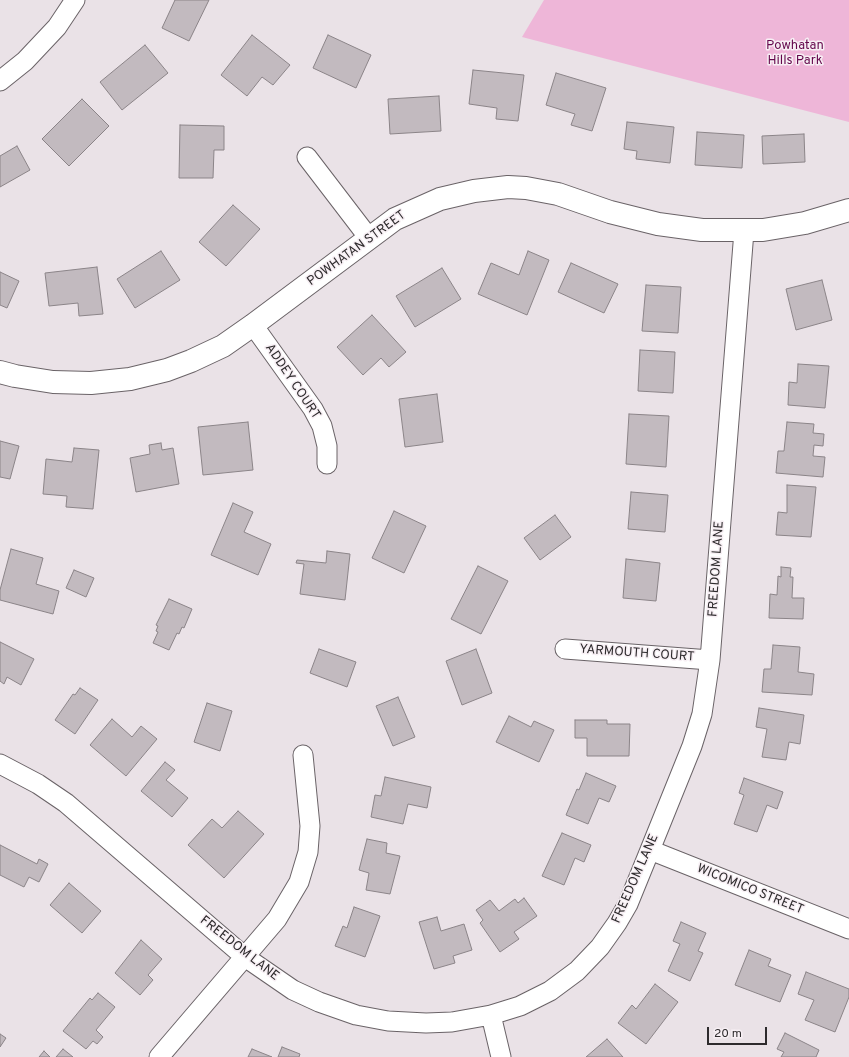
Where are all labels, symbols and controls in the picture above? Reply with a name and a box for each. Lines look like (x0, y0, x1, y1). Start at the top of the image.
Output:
park label: Powhatan Hills Park (766, 38, 824, 69)
street label: POWHATAN STREET (305, 208, 409, 290)
street label: ADDEY COURT (261, 341, 323, 423)
street label: FREEDOM LANE (706, 520, 728, 618)
street label: YARMOUTH COURT (579, 642, 695, 666)
street label: FREEDOM LANE (609, 832, 663, 926)
street label: WICOMICO STREET (694, 861, 806, 919)
street label: FREEDOM LANE (196, 913, 282, 985)
scale bar (709, 1019, 769, 1045)
text: 20 m (714, 1026, 742, 1042)

